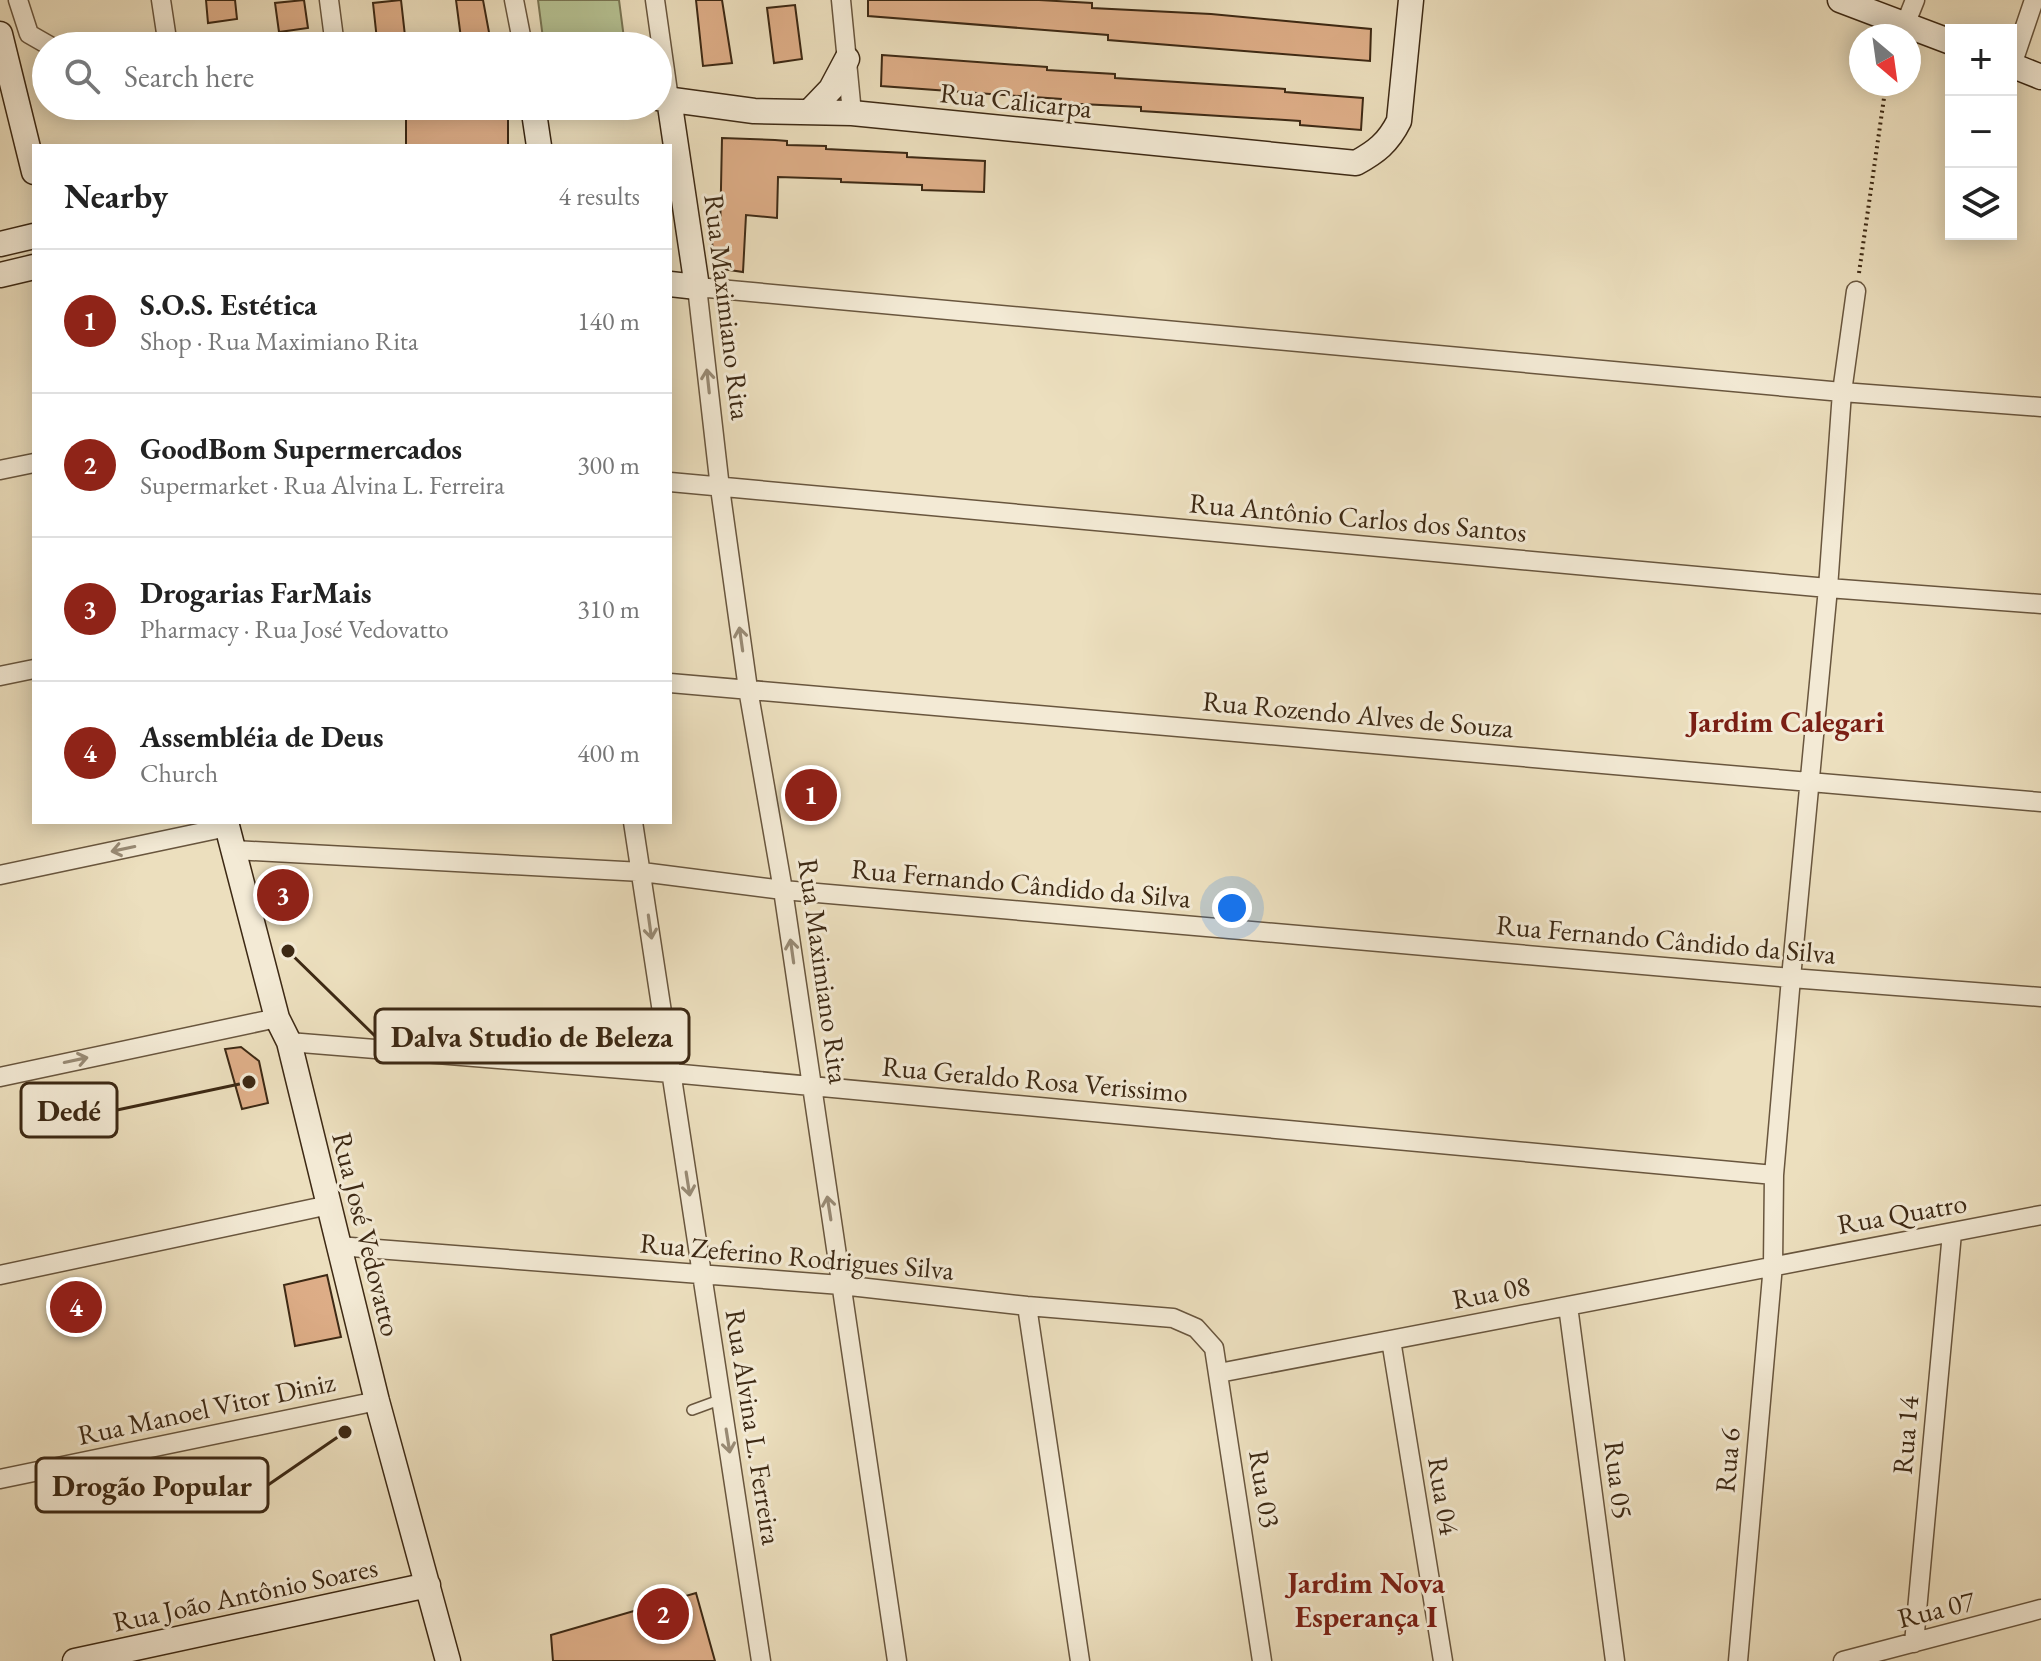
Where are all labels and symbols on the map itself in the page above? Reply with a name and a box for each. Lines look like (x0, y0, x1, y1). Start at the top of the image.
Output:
north arrow (1849, 24, 1921, 96)
street label: Rua Calicarpa (938, 74, 1095, 126)
street label: Rua Maximiano Rita (696, 192, 760, 423)
one-way arrow (700, 368, 715, 395)
street label: Rua Antônio Carlos dos Santos (1188, 484, 1528, 550)
one-way arrow (733, 627, 748, 652)
street label: Rua Rozendo Alves de Souza (1201, 682, 1516, 746)
district label: Jardim Calegari (1685, 702, 1884, 741)
pin: 1 (785, 765, 837, 825)
one-way arrow (111, 842, 136, 857)
street label: Rua Fernando Cândido da Silva (850, 850, 1193, 916)
street label: Rua Maximiano Rita (790, 856, 858, 1087)
pin: 3 (257, 865, 309, 925)
your location (1212, 888, 1252, 928)
street label: Rua Fernando Cândido da Silva (1495, 906, 1838, 972)
one-way arrow (643, 914, 658, 939)
one-way arrow (784, 938, 799, 965)
callout: Dalva Studio de Beleza (375, 1009, 689, 1063)
text: Dalva Studio de Beleza (391, 1017, 674, 1056)
street label: Rua Geraldo Rosa Verissimo (880, 1048, 1190, 1110)
one-way arrow (63, 1052, 89, 1067)
callout: Dedé (21, 1083, 117, 1137)
text: Dedé (37, 1091, 101, 1130)
street label: Rua José Vedovatto (324, 1128, 410, 1340)
one-way arrow (681, 1171, 696, 1196)
street label: Rua Quatro (1834, 1184, 1970, 1242)
one-way arrow (821, 1196, 836, 1221)
street label: Rua Zeferino Rodrigues Silva (638, 1224, 956, 1288)
street label: Rua 08 (1449, 1267, 1533, 1317)
pin: 4 (50, 1277, 102, 1337)
street label: Rua Alvina L. Ferreira (718, 1307, 791, 1548)
street label: Rua Manoel Vitor Diniz (74, 1363, 338, 1453)
street label: Rua 14 (1884, 1394, 1926, 1476)
street label: Rua 6 (1706, 1426, 1748, 1494)
one-way arrow (721, 1428, 736, 1453)
street label: Rua 05 (1596, 1439, 1642, 1521)
street label: Rua 03 (1241, 1447, 1289, 1531)
street label: Rua 04 (1420, 1454, 1468, 1538)
callout: Drogão Popular (36, 1458, 268, 1512)
text: Drogão Popular (52, 1466, 253, 1505)
street label: Rua João Antônio Soares (109, 1548, 381, 1640)
district label: Jardim Nova Esperança I (1284, 1563, 1446, 1636)
street label: Rua 07 (1894, 1582, 1979, 1636)
pin: 2 (637, 1584, 689, 1644)

